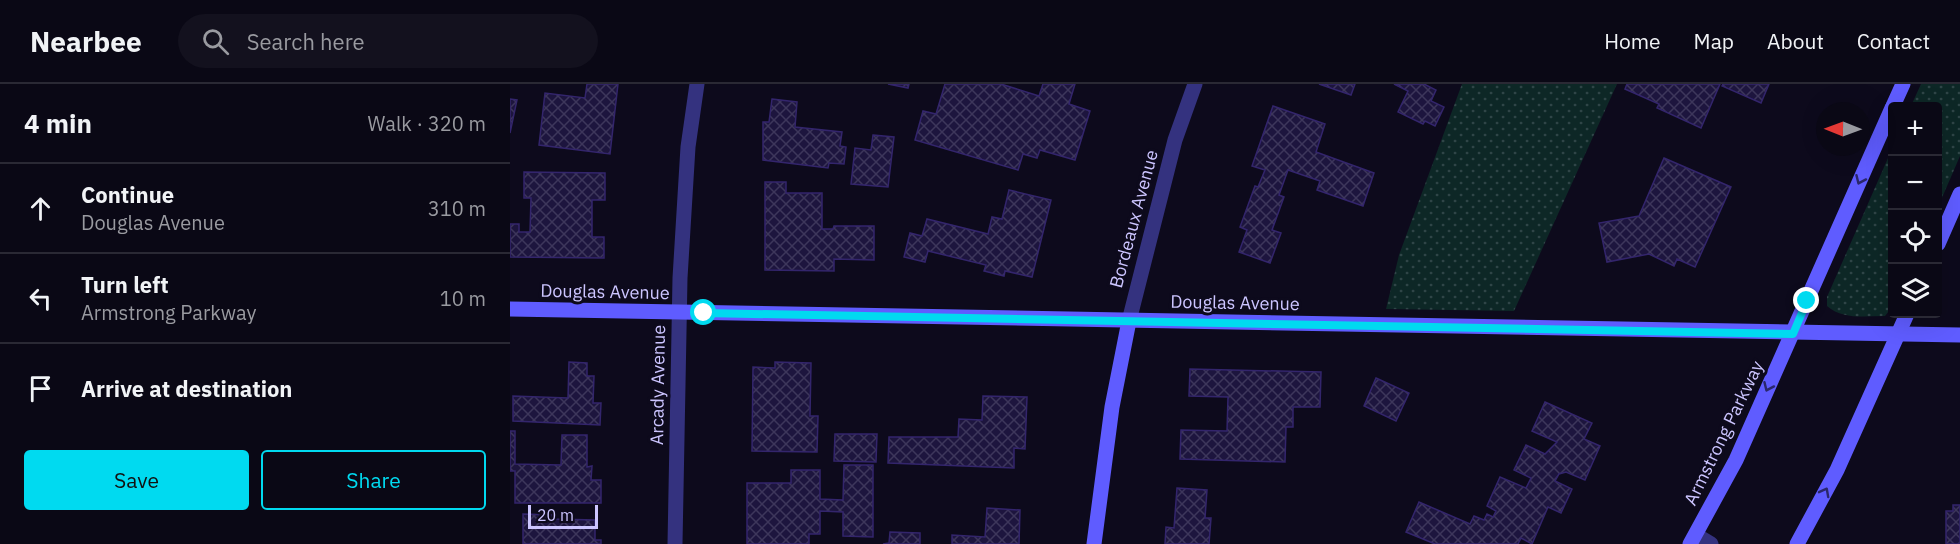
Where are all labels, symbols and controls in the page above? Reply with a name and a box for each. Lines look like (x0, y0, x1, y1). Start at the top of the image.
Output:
search box (178, 14, 598, 68)
text: Nearbee (30, 23, 142, 60)
icon: search (199, 25, 232, 58)
text: Search here (247, 27, 365, 56)
text: Home (1604, 27, 1661, 55)
text: Map (1694, 27, 1734, 55)
text: About (1767, 27, 1824, 55)
text: Contact (1857, 27, 1930, 55)
north arrow (1816, 102, 1870, 156)
map controls (1888, 102, 1942, 318)
button: + (1888, 102, 1942, 156)
text: 4 min (24, 106, 92, 140)
text: Walk · 320 m (368, 110, 486, 137)
street label: Bordeaux Avenue (1104, 147, 1163, 290)
button: − (1888, 156, 1942, 210)
one-way arrow (1856, 174, 1868, 185)
text: Continue (81, 180, 174, 209)
icon: ahead (24, 192, 57, 225)
text: 310 m (428, 195, 486, 222)
text: Douglas Avenue (81, 209, 225, 236)
button: locate (1888, 210, 1942, 264)
button: layers (1888, 264, 1942, 318)
text: Turn left (81, 270, 169, 299)
street label: Douglas Avenue (540, 279, 670, 304)
icon: left (24, 282, 57, 315)
text: 10 m (440, 285, 486, 312)
route end (1793, 287, 1819, 313)
street label: Douglas Avenue (1170, 290, 1300, 315)
text: Armstrong Parkway (81, 299, 257, 326)
route start (690, 299, 716, 325)
street label: Arcady Avenue (645, 324, 670, 445)
street label: Armstrong Parkway (1679, 357, 1769, 509)
icon: arrive (24, 372, 57, 405)
text: Arrive at destination (81, 374, 292, 403)
one-way arrow (1763, 380, 1775, 391)
button: Save (24, 450, 249, 510)
button: Share (261, 450, 486, 510)
one-way arrow (1818, 488, 1829, 499)
scale bar (528, 502, 598, 530)
text: 20 m (537, 505, 574, 525)

